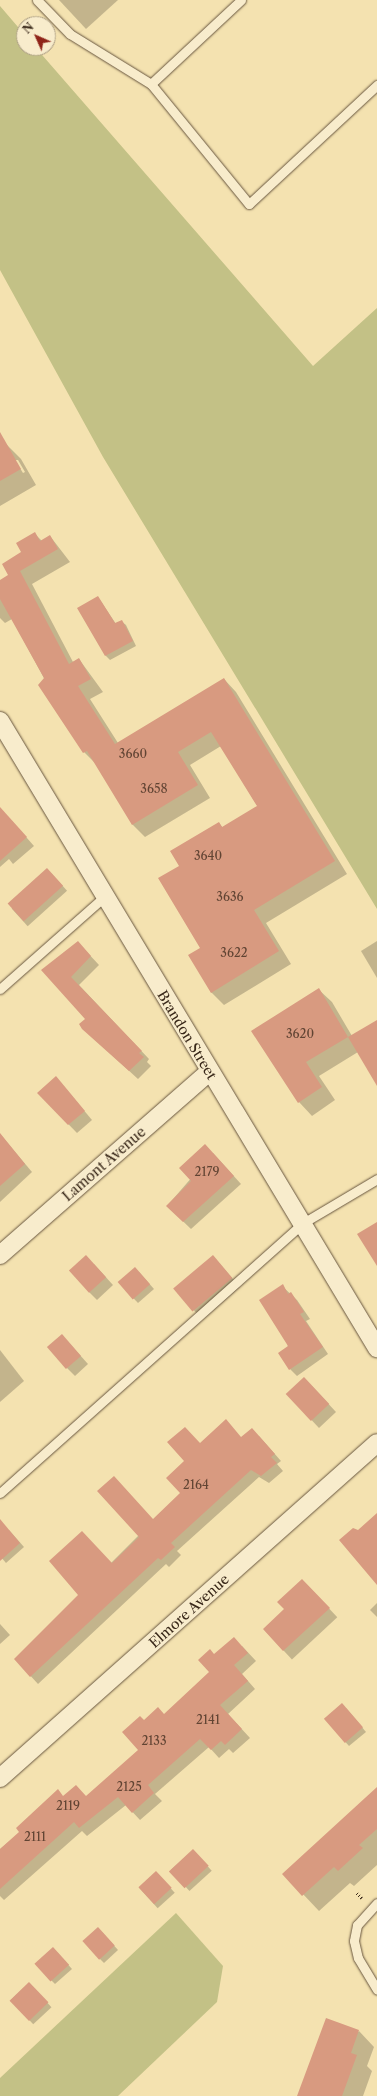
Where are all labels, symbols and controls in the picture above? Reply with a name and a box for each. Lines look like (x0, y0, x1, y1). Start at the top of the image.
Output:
north arrow (16, 16, 56, 56)
text: N (20, 20, 37, 37)
house number: 3660 (119, 747, 147, 761)
house number: 3658 (140, 782, 168, 796)
house number: 3640 (194, 849, 222, 863)
house number: 3636 (216, 890, 244, 904)
house number: 3622 (220, 946, 248, 960)
street label: Brandon Street (154, 987, 220, 1083)
house number: 3620 (286, 1027, 314, 1041)
street label: Lamont Avenue (59, 1123, 149, 1205)
house number: 2179 (195, 1165, 219, 1179)
house number: 2164 (183, 1478, 209, 1492)
street label: Elmore Avenue (145, 1570, 233, 1652)
house number: 2141 (196, 1713, 220, 1727)
house number: 2133 (141, 1734, 167, 1748)
house number: 2125 (116, 1780, 142, 1794)
house number: 2119 (56, 1799, 80, 1813)
house number: 2111 (24, 1830, 46, 1844)

